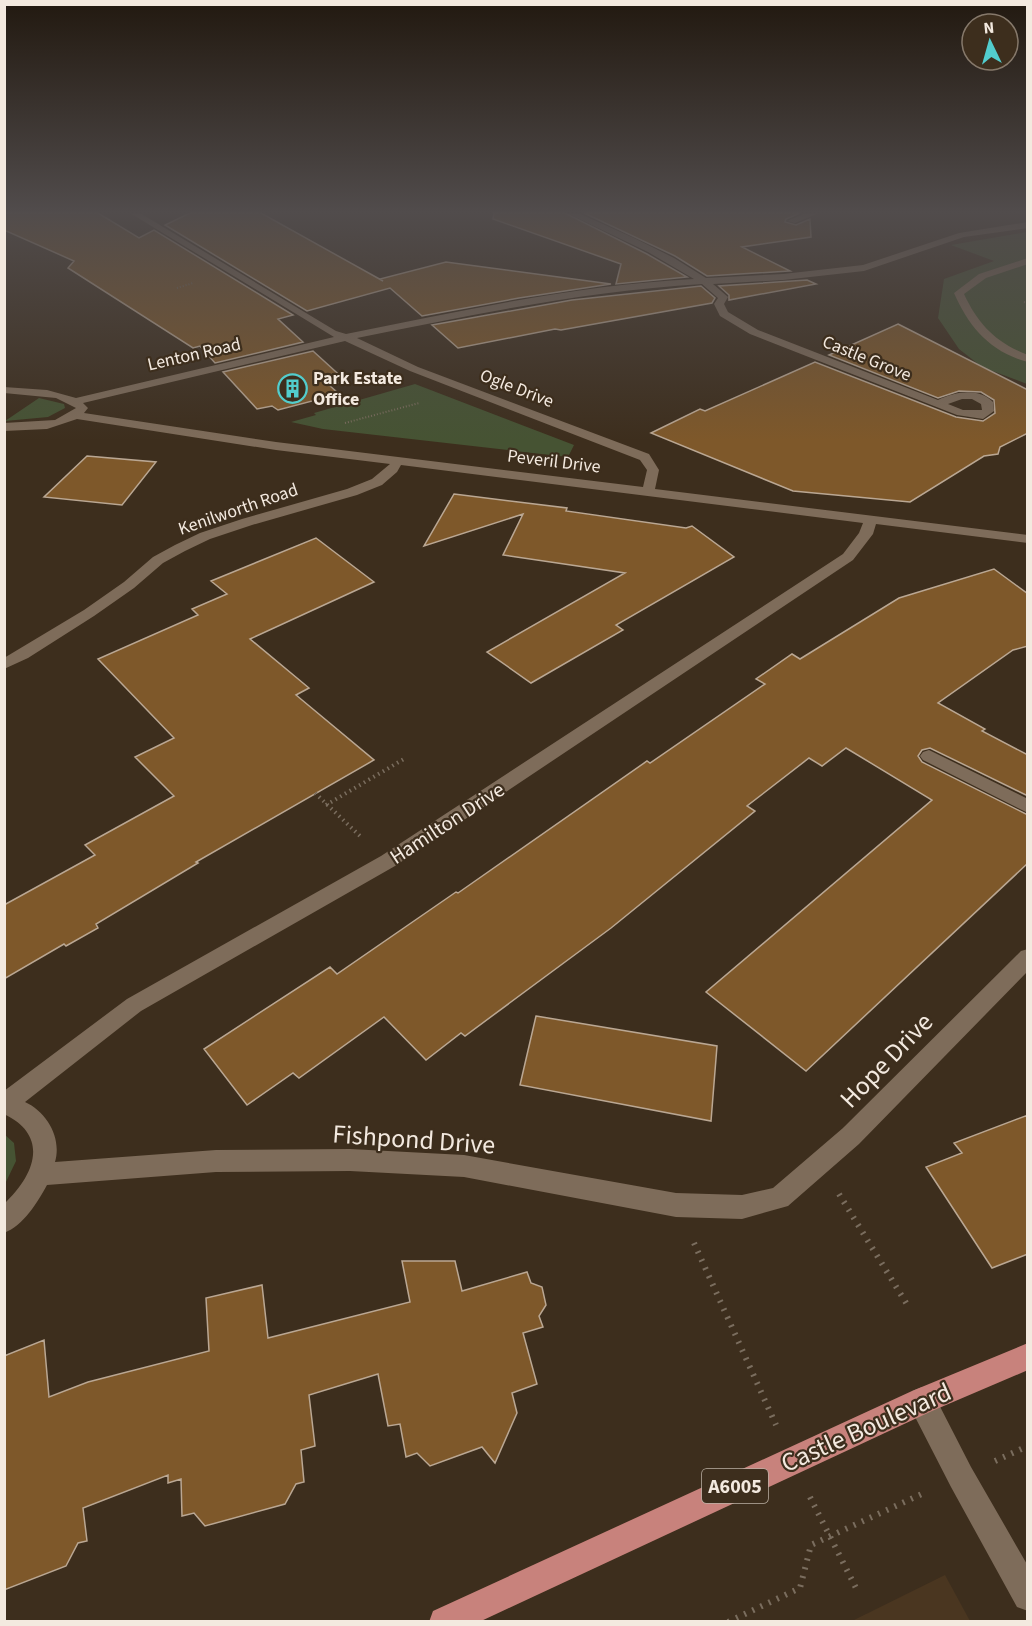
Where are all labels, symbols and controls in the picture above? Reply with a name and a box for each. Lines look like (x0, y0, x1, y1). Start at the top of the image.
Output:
north arrow (960, 12, 1020, 72)
text: N (983, 17, 995, 39)
street label: Castle Grove (819, 329, 915, 388)
street label: Lenton Road (145, 332, 243, 377)
street label: Ogle Drive (476, 363, 557, 414)
place label: Park Estate Office (313, 366, 402, 412)
building icon: Park Estate Office (276, 372, 308, 404)
street label: Peveril Drive (506, 443, 602, 480)
street label: Kenilworth Road (175, 477, 301, 542)
street label: Hamilton Drive (384, 775, 510, 871)
street label: Hope Drive (831, 1004, 941, 1116)
street label: Fishpond Drive (331, 1115, 497, 1164)
street label: Castle Boulevard (775, 1373, 957, 1482)
road number: A6005 (702, 1469, 768, 1503)

